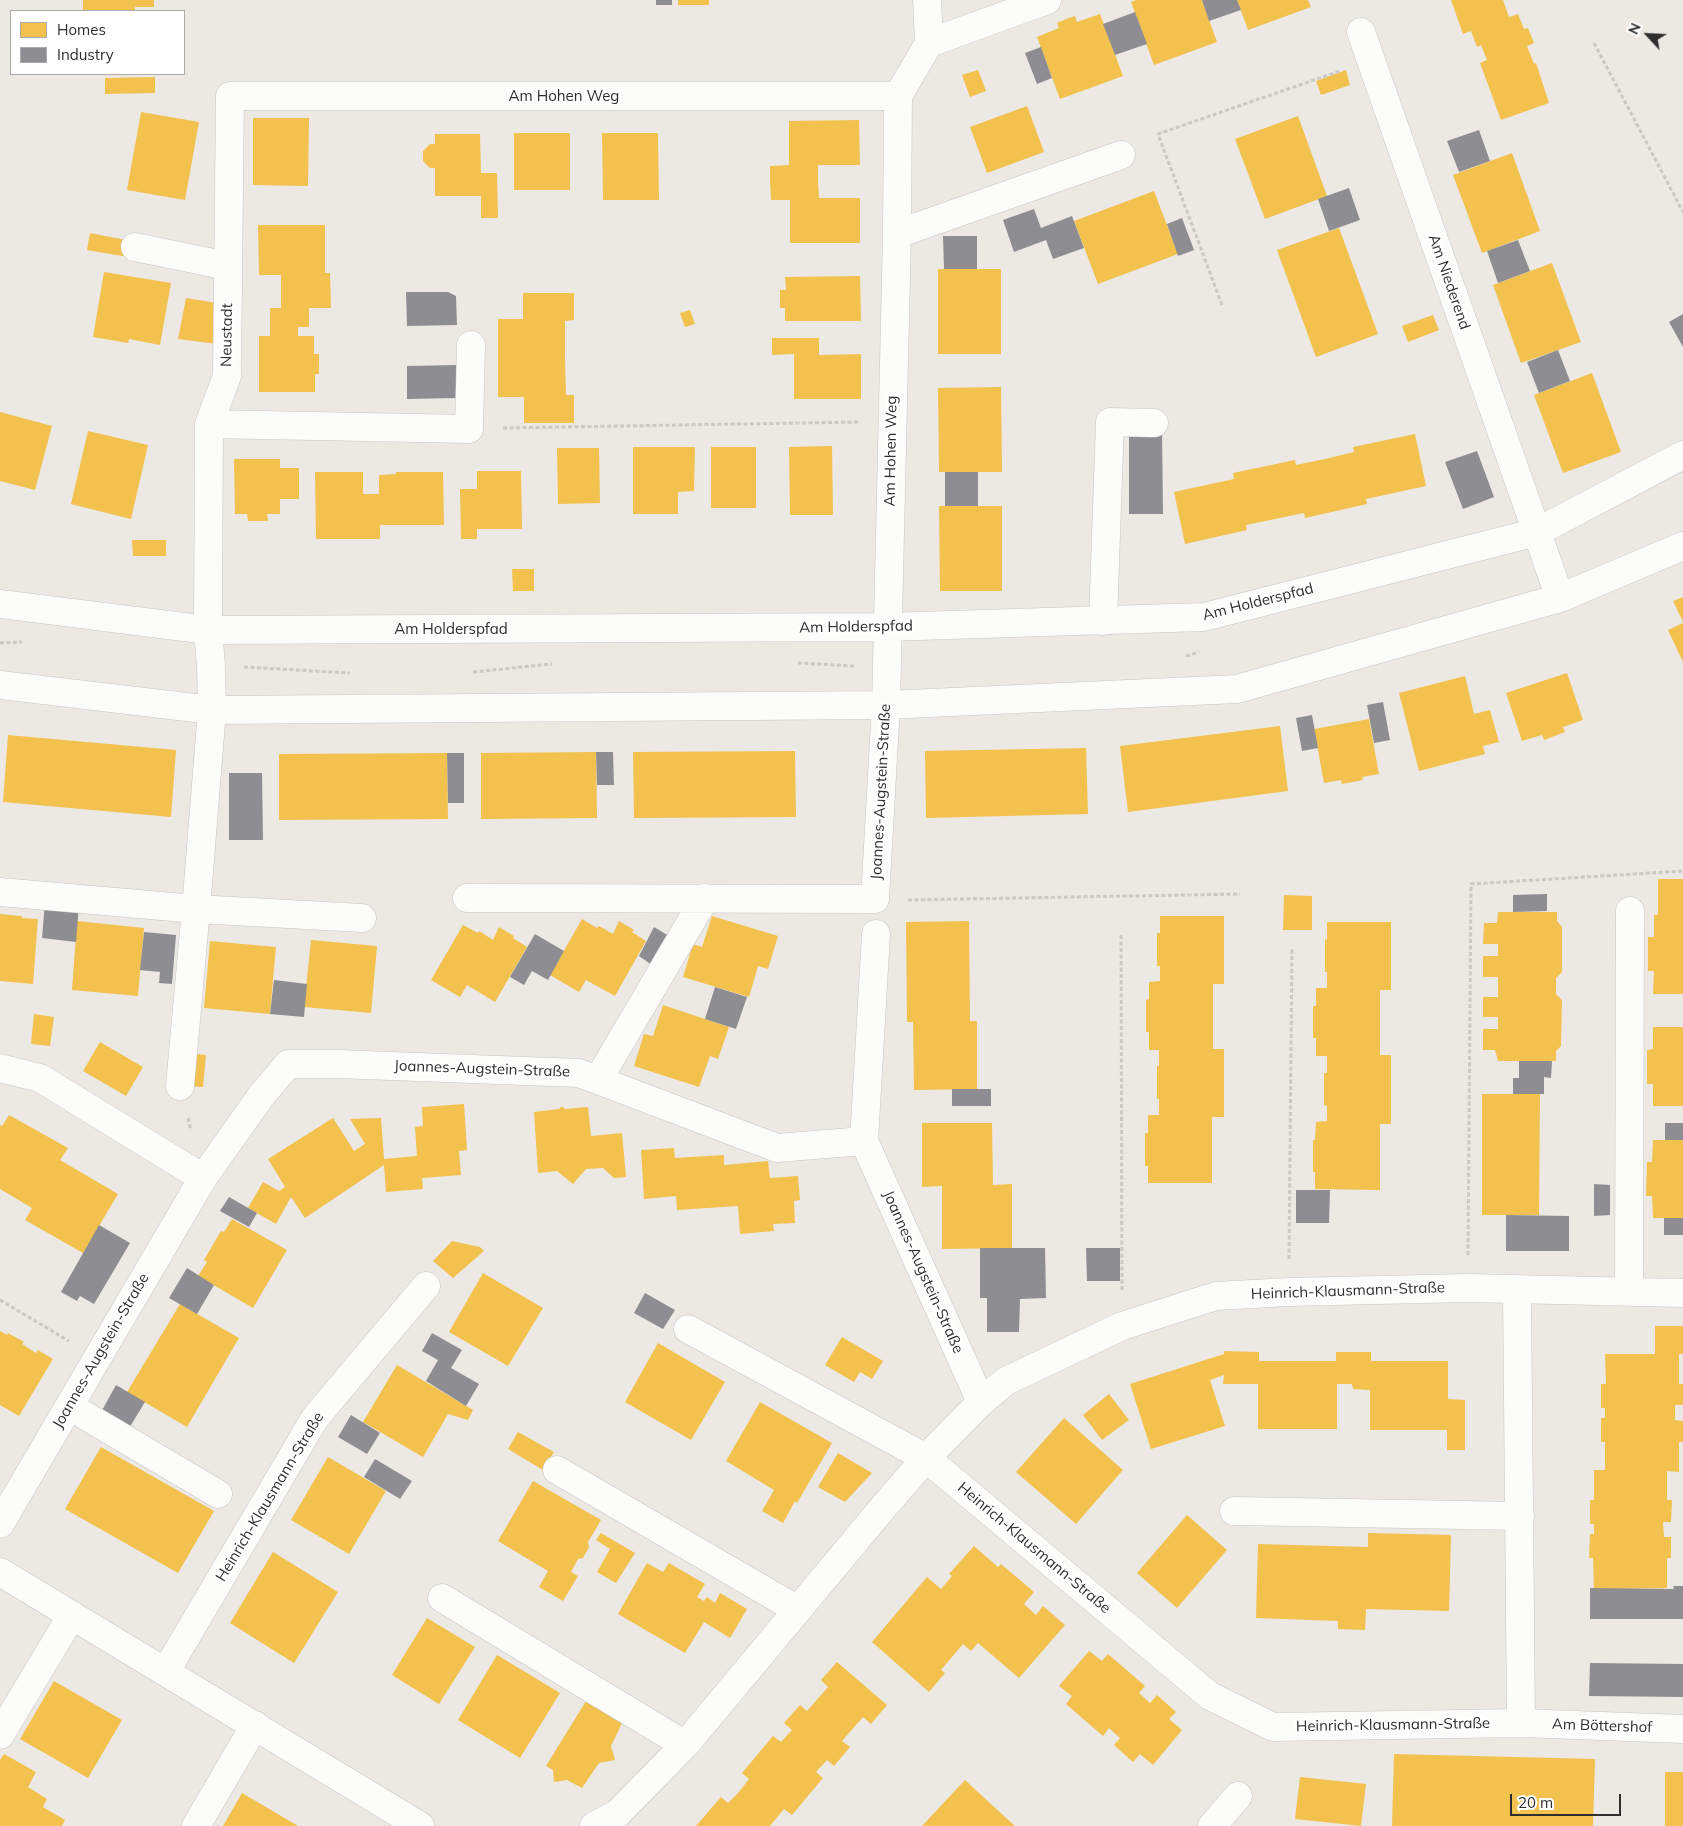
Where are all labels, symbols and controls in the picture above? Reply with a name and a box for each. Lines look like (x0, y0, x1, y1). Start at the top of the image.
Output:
legend (10, 10, 185, 75)
north arrow (1623, 10, 1673, 60)
text: Homes (57, 20, 106, 39)
text: N (1624, 20, 1645, 37)
text: Industry (57, 45, 114, 64)
street label: Am Hohen Weg (509, 87, 619, 105)
street label: Am Niederend (1424, 232, 1474, 332)
street label: Neustadt (217, 303, 237, 367)
street label: Am Hohen Weg (881, 395, 901, 507)
street label: Am Holderspfad (1201, 580, 1315, 624)
street label: Am Holderspfad (799, 617, 913, 637)
street label: Am Holderspfad (394, 620, 508, 638)
street label: Joannes-Augstein-Straße (867, 703, 895, 881)
street label: Joannes-Augstein-Straße (394, 1057, 570, 1081)
street label: Joannes-Augstein-Straße (879, 1188, 967, 1356)
street label: Joannes-Augstein-Straße (49, 1270, 153, 1432)
street label: Heinrich-Klausmann-Straße (1251, 1279, 1445, 1303)
street label: Heinrich-Klausmann-Straße (212, 1409, 328, 1585)
street label: Heinrich-Klausmann-Straße (954, 1479, 1114, 1617)
street label: Heinrich-Klausmann-Straße (1296, 1714, 1490, 1736)
street label: Am Böttershof (1552, 1715, 1652, 1737)
scale bar (1513, 1784, 1624, 1816)
text: 20 m (1518, 1793, 1553, 1812)

